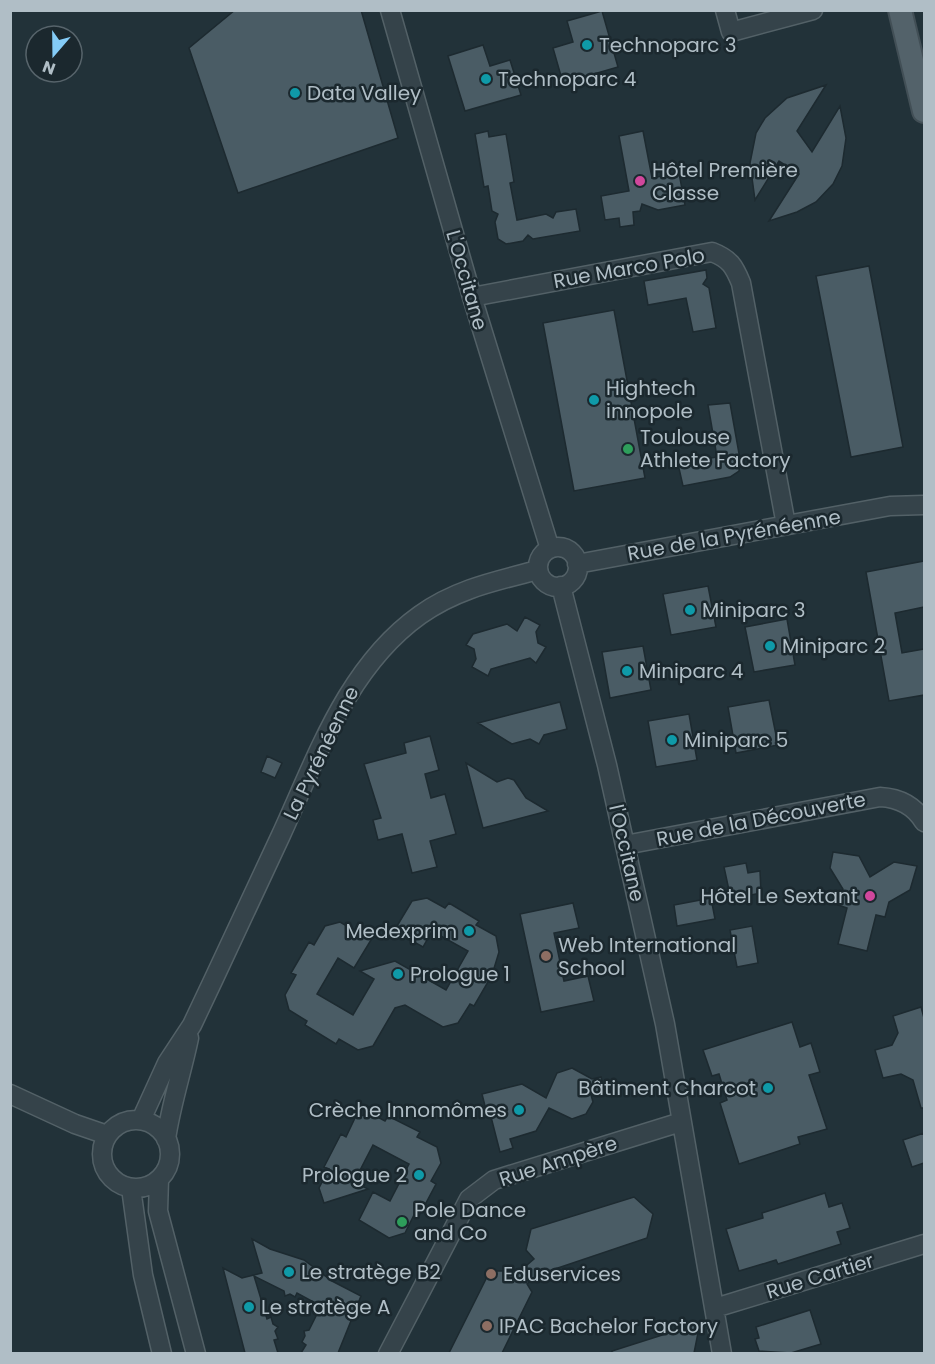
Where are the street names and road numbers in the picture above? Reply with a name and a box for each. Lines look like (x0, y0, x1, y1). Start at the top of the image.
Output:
street label: L'Occitane (439, 227, 495, 333)
street label: Rue Marco Polo (551, 241, 707, 295)
street label: Rue de la Pyrénéenne (625, 502, 843, 568)
street label: La Pyrénéenne (276, 681, 366, 825)
street label: Rue de la Découverte (654, 785, 868, 853)
street label: l'Occitane (602, 802, 652, 904)
street label: Rue Ampère (495, 1129, 621, 1193)
street label: Rue Cartier (763, 1246, 877, 1306)

